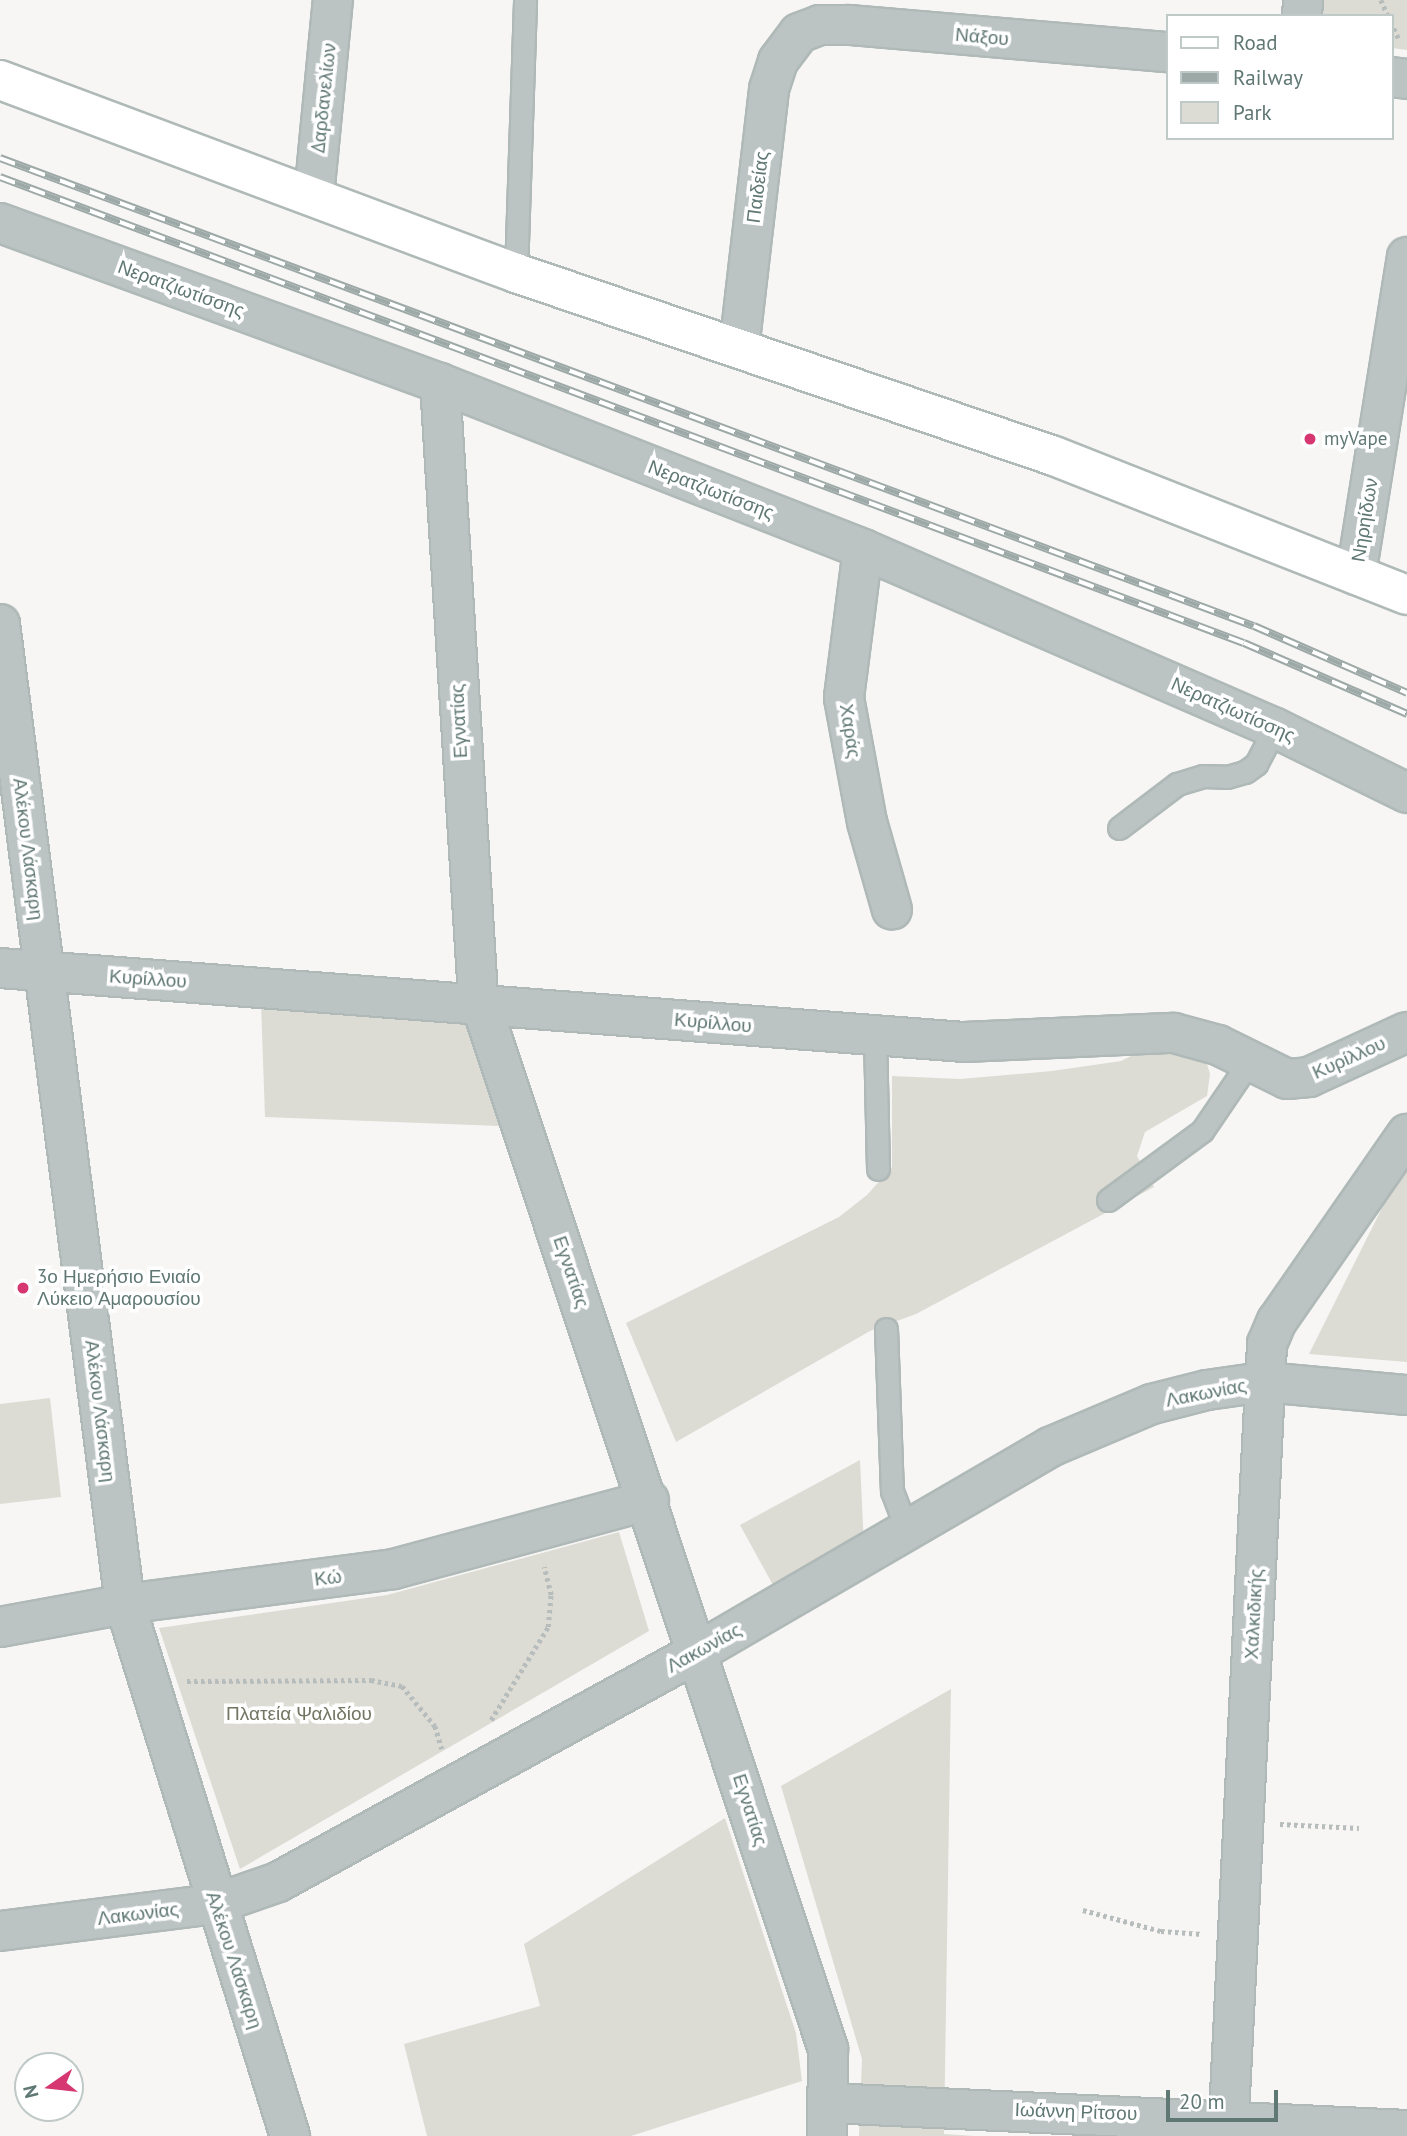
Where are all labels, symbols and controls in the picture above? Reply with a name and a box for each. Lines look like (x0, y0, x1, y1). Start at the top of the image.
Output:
legend (1166, 14, 1393, 140)
street label: Νάξου (954, 23, 1010, 51)
text: Road (1233, 29, 1277, 56)
street label: Δαρδανελίων (307, 42, 341, 154)
text: Railway (1233, 64, 1303, 91)
text: Park (1233, 99, 1272, 126)
street label: Παιδείας (742, 150, 774, 224)
street label: Νερατζιωτίσσης (115, 256, 247, 322)
place label: myVape (1324, 428, 1387, 450)
marker: myVape (1302, 431, 1318, 447)
street label: Νερατζιωτίσσης (645, 456, 777, 524)
street label: Νηρηίδων (1347, 476, 1383, 564)
street label: Νερατζιωτίσσης (1168, 673, 1298, 747)
street label: Εγνατίας (446, 683, 472, 759)
street label: Χαράς (834, 702, 866, 760)
street label: Αλέκου Λάσκαρη (8, 777, 48, 921)
street label: Κυρίλλου (108, 965, 188, 993)
street label: Κυρίλλου (673, 1008, 753, 1038)
street label: Κυρίλλου (1309, 1032, 1389, 1084)
street label: Εγνατίας (548, 1233, 594, 1311)
place label: 3ο Ημερήσιο Ενιαίο Λύκειο Αμαρουσίου (37, 1266, 201, 1310)
marker: 3ο Ημερήσιο Ενιαίο Λύκειο Αμαρουσίου (15, 1280, 31, 1296)
street label: Αλέκου Λάσκαρη (80, 1339, 120, 1483)
street label: Λακωνίας (1164, 1374, 1248, 1412)
street label: Κώ (313, 1565, 343, 1591)
street label: Χαλκιδικής (1240, 1568, 1268, 1660)
street label: Λακωνίας (663, 1618, 745, 1678)
park label: Πλατεία Ψαλιδίου (226, 1703, 372, 1725)
street label: Εγνατίας (728, 1771, 772, 1849)
street label: Αλέκου Λάσκαρη (201, 1888, 267, 2032)
street label: Λακωνίας (96, 1898, 180, 1930)
north arrow (14, 2052, 84, 2122)
scale bar (1169, 2076, 1281, 2120)
text: N (17, 2083, 44, 2101)
text: 20 m (1179, 2088, 1225, 2115)
street label: Ιωάννη Ρίτσου (1014, 2098, 1138, 2126)

